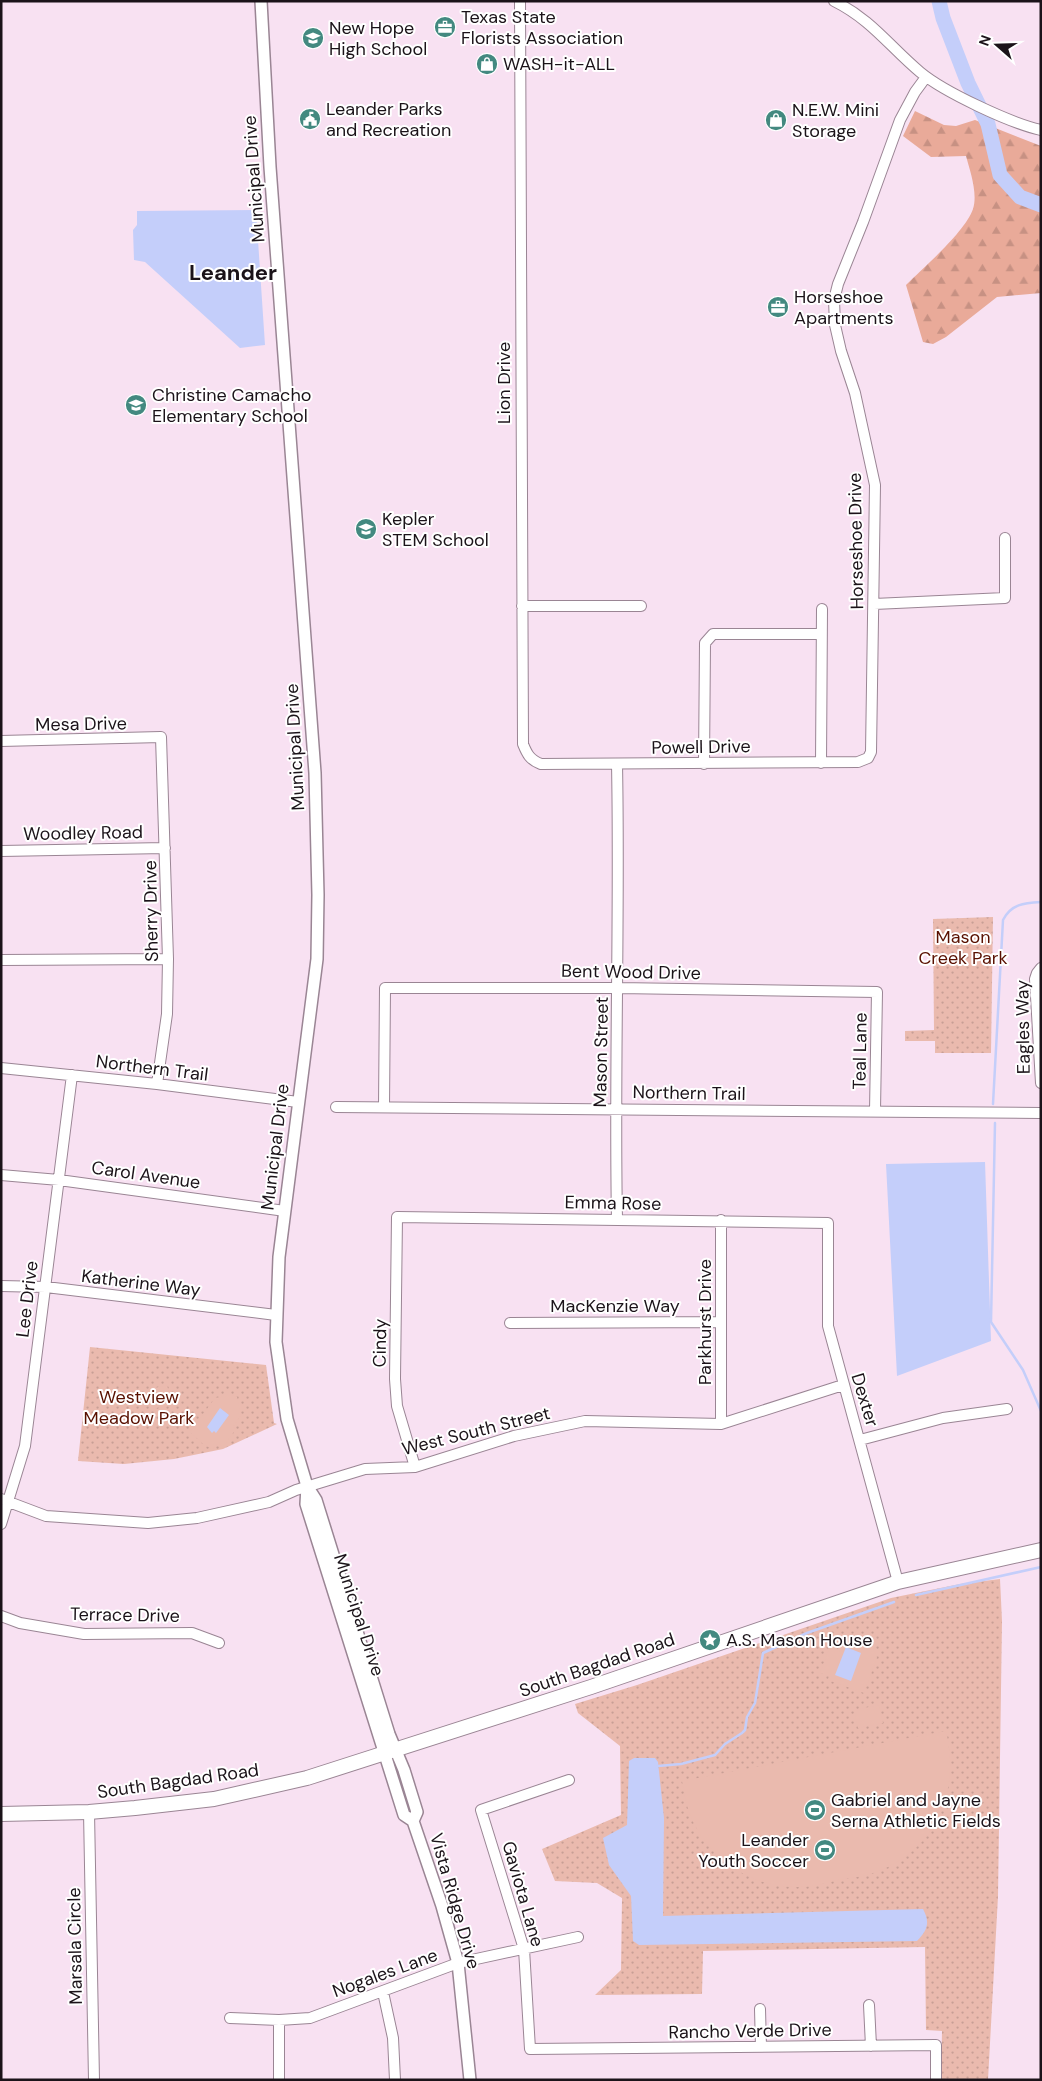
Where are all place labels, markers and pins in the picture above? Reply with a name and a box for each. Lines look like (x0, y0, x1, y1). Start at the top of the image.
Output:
place label: Texas State Florists Association (461, 5, 623, 50)
office icon: Texas State Florists Association (433, 15, 457, 39)
place label: New Hope High School (329, 16, 427, 61)
school or university icon: New Hope High School (301, 26, 325, 50)
shop icon: WASH-it-ALL (475, 52, 499, 76)
place label: WASH-it-ALL (503, 52, 615, 76)
place label: Leander Parks and Recreation (326, 97, 451, 142)
place label: N.E.W. Mini Storage (792, 98, 879, 143)
public building icon: Leander Parks and Recreation (298, 107, 322, 131)
shop icon: N.E.W. Mini Storage (764, 108, 788, 132)
place label: Horseshoe Apartments (794, 285, 893, 330)
office icon: Horseshoe Apartments (766, 295, 790, 319)
place label: Christine Camacho Elementary School (152, 383, 311, 428)
school or university icon: Christine Camacho Elementary School (124, 393, 148, 417)
place label: Kepler STEM School (382, 507, 489, 552)
school or university icon: Kepler STEM School (354, 517, 378, 541)
place icon: A.S. Mason House (698, 1628, 722, 1652)
place label: A.S. Mason House (726, 1628, 873, 1652)
place label: Gabriel and Jayne Serna Athletic Fields (831, 1788, 1001, 1833)
sports icon: Gabriel and Jayne Serna Athletic Fields (803, 1798, 827, 1822)
place label: Leander Youth Soccer (698, 1828, 809, 1873)
sports icon: Leander Youth Soccer (813, 1838, 837, 1862)

